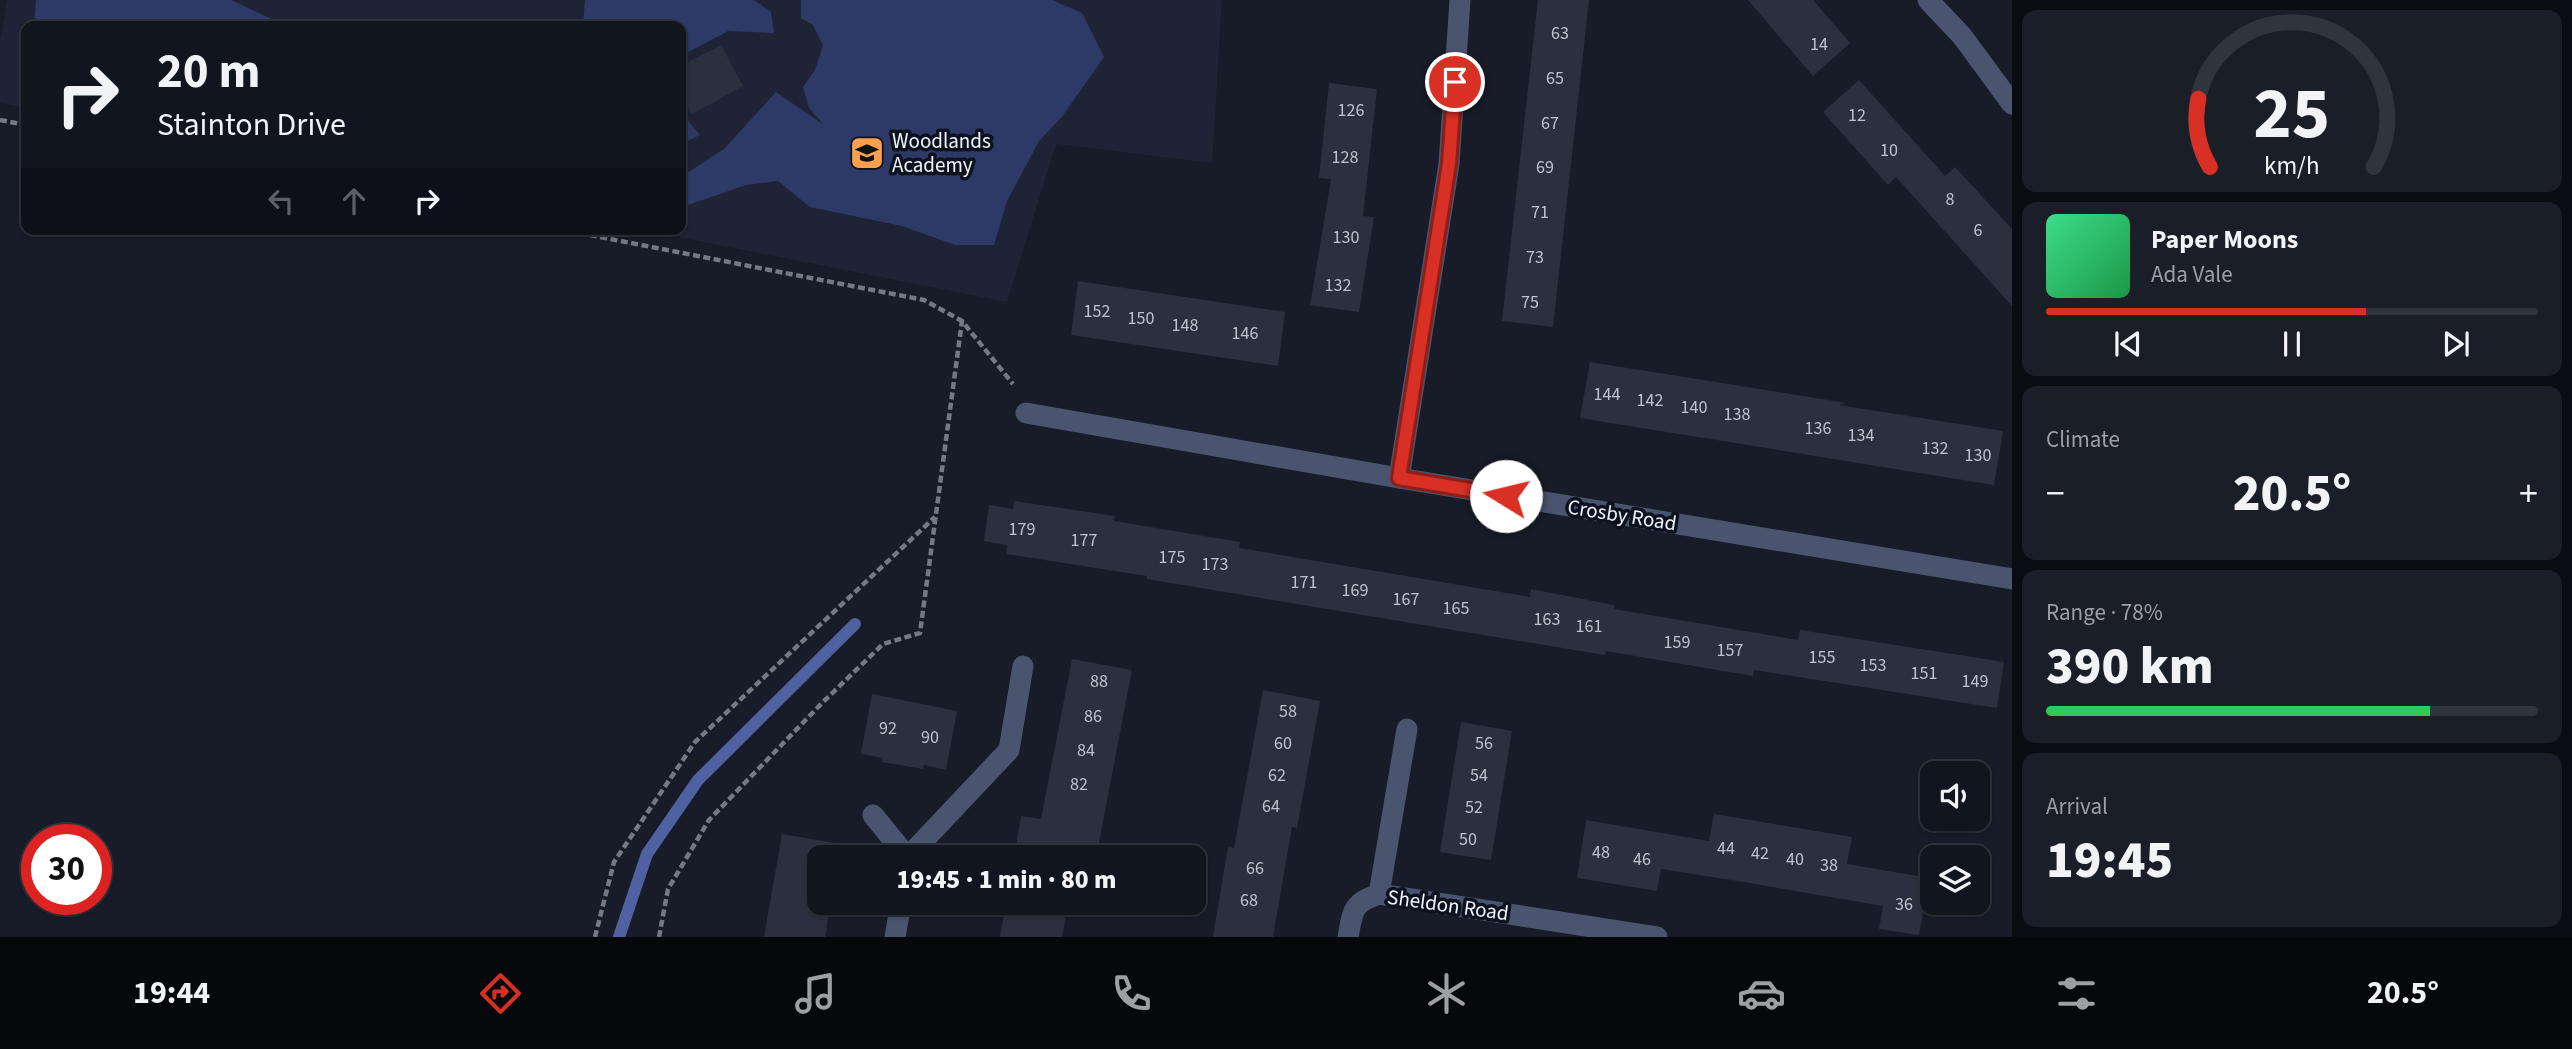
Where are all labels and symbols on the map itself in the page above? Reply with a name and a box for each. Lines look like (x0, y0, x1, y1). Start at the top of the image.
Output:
house number: 63 (1551, 21, 1569, 46)
house number: 14 (1810, 32, 1828, 57)
pin (1425, 52, 1485, 112)
house number: 65 (1546, 66, 1564, 91)
house number: 126 (1338, 98, 1364, 123)
house number: 12 (1848, 103, 1866, 128)
house number: 67 (1541, 111, 1559, 136)
place label: Woodlands Academy (892, 126, 991, 180)
school or university icon: Woodlands Academy (848, 134, 886, 172)
house number: 10 (1880, 138, 1898, 163)
house number: 128 (1332, 145, 1358, 170)
house number: 69 (1536, 155, 1554, 180)
house number: 8 (1946, 187, 1955, 212)
house number: 71 (1531, 200, 1549, 225)
house number: 6 (1974, 218, 1983, 243)
house number: 130 (1333, 225, 1359, 250)
house number: 73 (1526, 245, 1544, 270)
house number: 132 (1325, 273, 1351, 298)
house number: 75 (1521, 290, 1539, 315)
house number: 152 (1084, 299, 1110, 324)
house number: 150 (1128, 306, 1154, 331)
house number: 148 (1172, 313, 1198, 338)
house number: 146 (1232, 321, 1258, 346)
house number: 144 (1594, 382, 1620, 407)
house number: 142 (1637, 388, 1663, 413)
house number: 140 (1681, 395, 1707, 420)
house number: 138 (1724, 402, 1750, 427)
house number: 136 (1805, 416, 1831, 441)
house number: 134 (1848, 423, 1874, 448)
house number: 132 (1922, 436, 1948, 461)
house number: 130 (1965, 443, 1991, 468)
position arrow (1469, 459, 1543, 533)
street label: Crosby Road (1565, 492, 1679, 538)
house number: 179 (1009, 517, 1035, 542)
house number: 177 (1071, 528, 1097, 553)
house number: 175 (1159, 545, 1185, 570)
house number: 173 (1202, 552, 1228, 577)
house number: 171 (1291, 570, 1317, 595)
house number: 169 (1342, 578, 1368, 603)
house number: 167 (1393, 587, 1419, 612)
house number: 165 (1443, 596, 1469, 621)
house number: 163 (1534, 607, 1560, 632)
house number: 161 (1576, 614, 1602, 639)
house number: 159 (1664, 630, 1690, 655)
house number: 157 (1717, 638, 1743, 663)
house number: 155 (1809, 645, 1835, 670)
house number: 153 (1860, 653, 1886, 678)
house number: 151 (1911, 661, 1937, 686)
house number: 88 (1090, 669, 1108, 694)
house number: 149 (1962, 669, 1988, 694)
house number: 58 (1279, 699, 1297, 724)
house number: 86 (1084, 704, 1102, 729)
house number: 92 (879, 716, 897, 741)
house number: 90 (921, 725, 939, 750)
house number: 60 (1274, 731, 1292, 756)
house number: 56 (1475, 731, 1493, 756)
house number: 84 (1077, 738, 1095, 763)
house number: 62 (1268, 763, 1286, 788)
house number: 54 (1470, 763, 1488, 788)
house number: 82 (1070, 772, 1088, 797)
house number: 64 (1262, 794, 1280, 819)
house number: 52 (1465, 795, 1483, 820)
speed limit sign: 30 (21, 824, 112, 915)
house number: 50 (1459, 827, 1477, 852)
house number: 44 (1717, 836, 1735, 861)
house number: 48 (1592, 840, 1610, 865)
house number: 42 (1751, 841, 1769, 866)
house number: 46 (1633, 847, 1651, 872)
house number: 40 (1786, 847, 1804, 872)
house number: 38 (1820, 853, 1838, 878)
house number: 66 (1246, 856, 1264, 881)
street label: Sheldon Road (1385, 882, 1511, 928)
house number: 68 (1240, 888, 1258, 913)
house number: 36 (1895, 892, 1913, 917)

